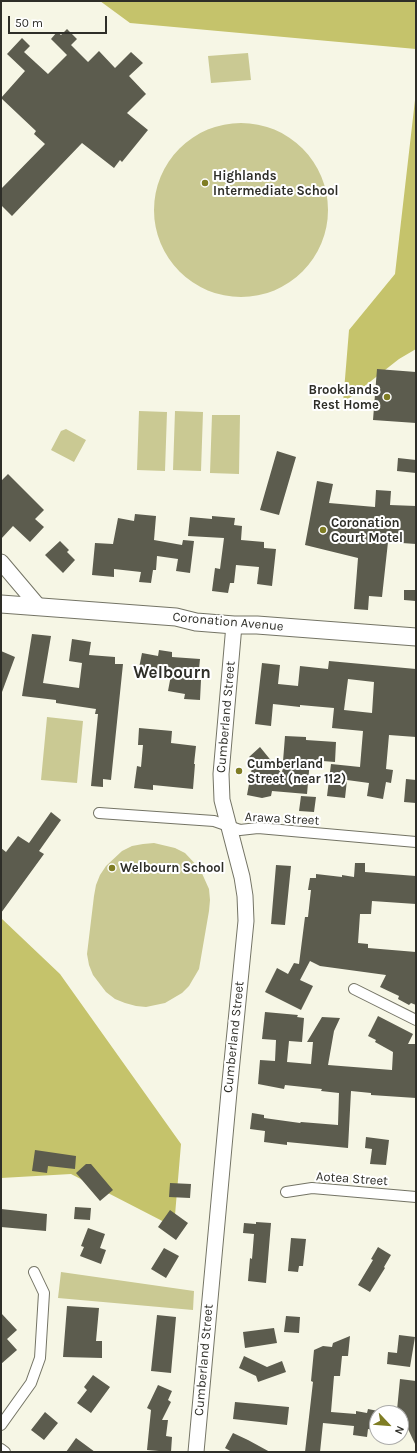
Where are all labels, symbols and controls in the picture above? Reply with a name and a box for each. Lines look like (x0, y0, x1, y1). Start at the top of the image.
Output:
scale bar (10, 8, 109, 34)
text: 50 m (15, 16, 43, 30)
place label: Highlands Intermediate School (213, 168, 339, 199)
marker: Highlands Intermediate School (200, 178, 210, 188)
place label: Brooklands Rest Home (309, 382, 379, 413)
marker: Brooklands Rest Home (382, 392, 392, 402)
place label: Coronation Court Motel (331, 515, 403, 546)
marker: Coronation Court Motel (318, 525, 328, 535)
street label: Coronation Avenue (172, 609, 284, 635)
street label: Cumberland Street (213, 660, 239, 774)
district label: Welbourn (133, 663, 211, 683)
place label: Cumberland Street (near 112) (247, 756, 346, 787)
marker: Cumberland Street (near 112) (234, 766, 244, 776)
street label: Arawa Street (244, 809, 320, 829)
place label: Welbourn School (120, 860, 225, 876)
marker: Welbourn School (107, 863, 117, 873)
street label: Cumberland Street (220, 980, 248, 1094)
street label: Aotea Street (316, 1169, 388, 1189)
street label: Cumberland Street (191, 1303, 217, 1417)
north arrow (369, 1405, 409, 1445)
text: N (392, 1424, 407, 1436)

